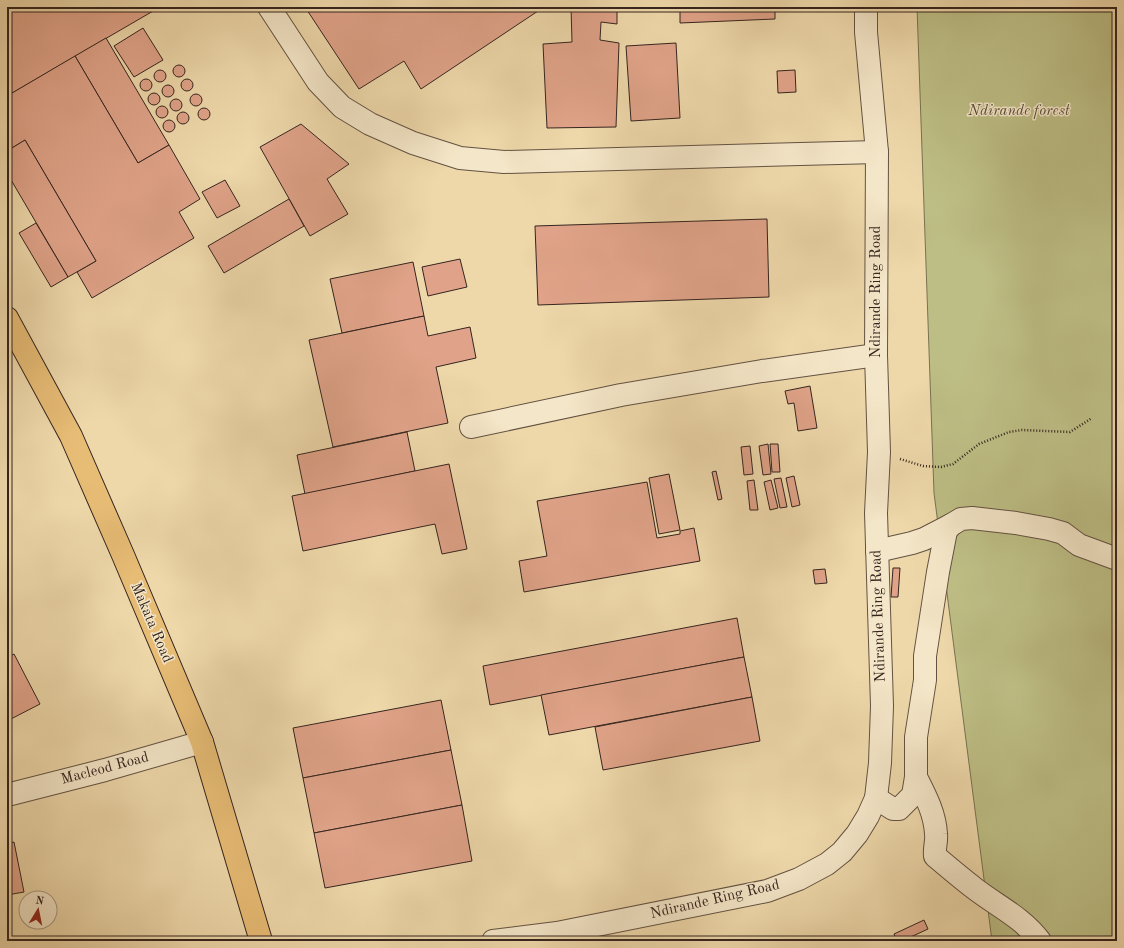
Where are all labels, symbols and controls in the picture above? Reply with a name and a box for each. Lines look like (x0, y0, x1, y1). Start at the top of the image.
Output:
park label: Ndirande forest (967, 104, 1070, 119)
street label: Ndirande Ring Road (869, 226, 884, 358)
street label: Ndirande Ring Road (869, 549, 889, 683)
street label: Makata Road (127, 581, 175, 665)
street label: Macleod Road (59, 750, 151, 788)
street label: Ndirande Ring Road (649, 878, 781, 922)
north arrow (18, 890, 58, 930)
text: N (34, 895, 45, 908)

